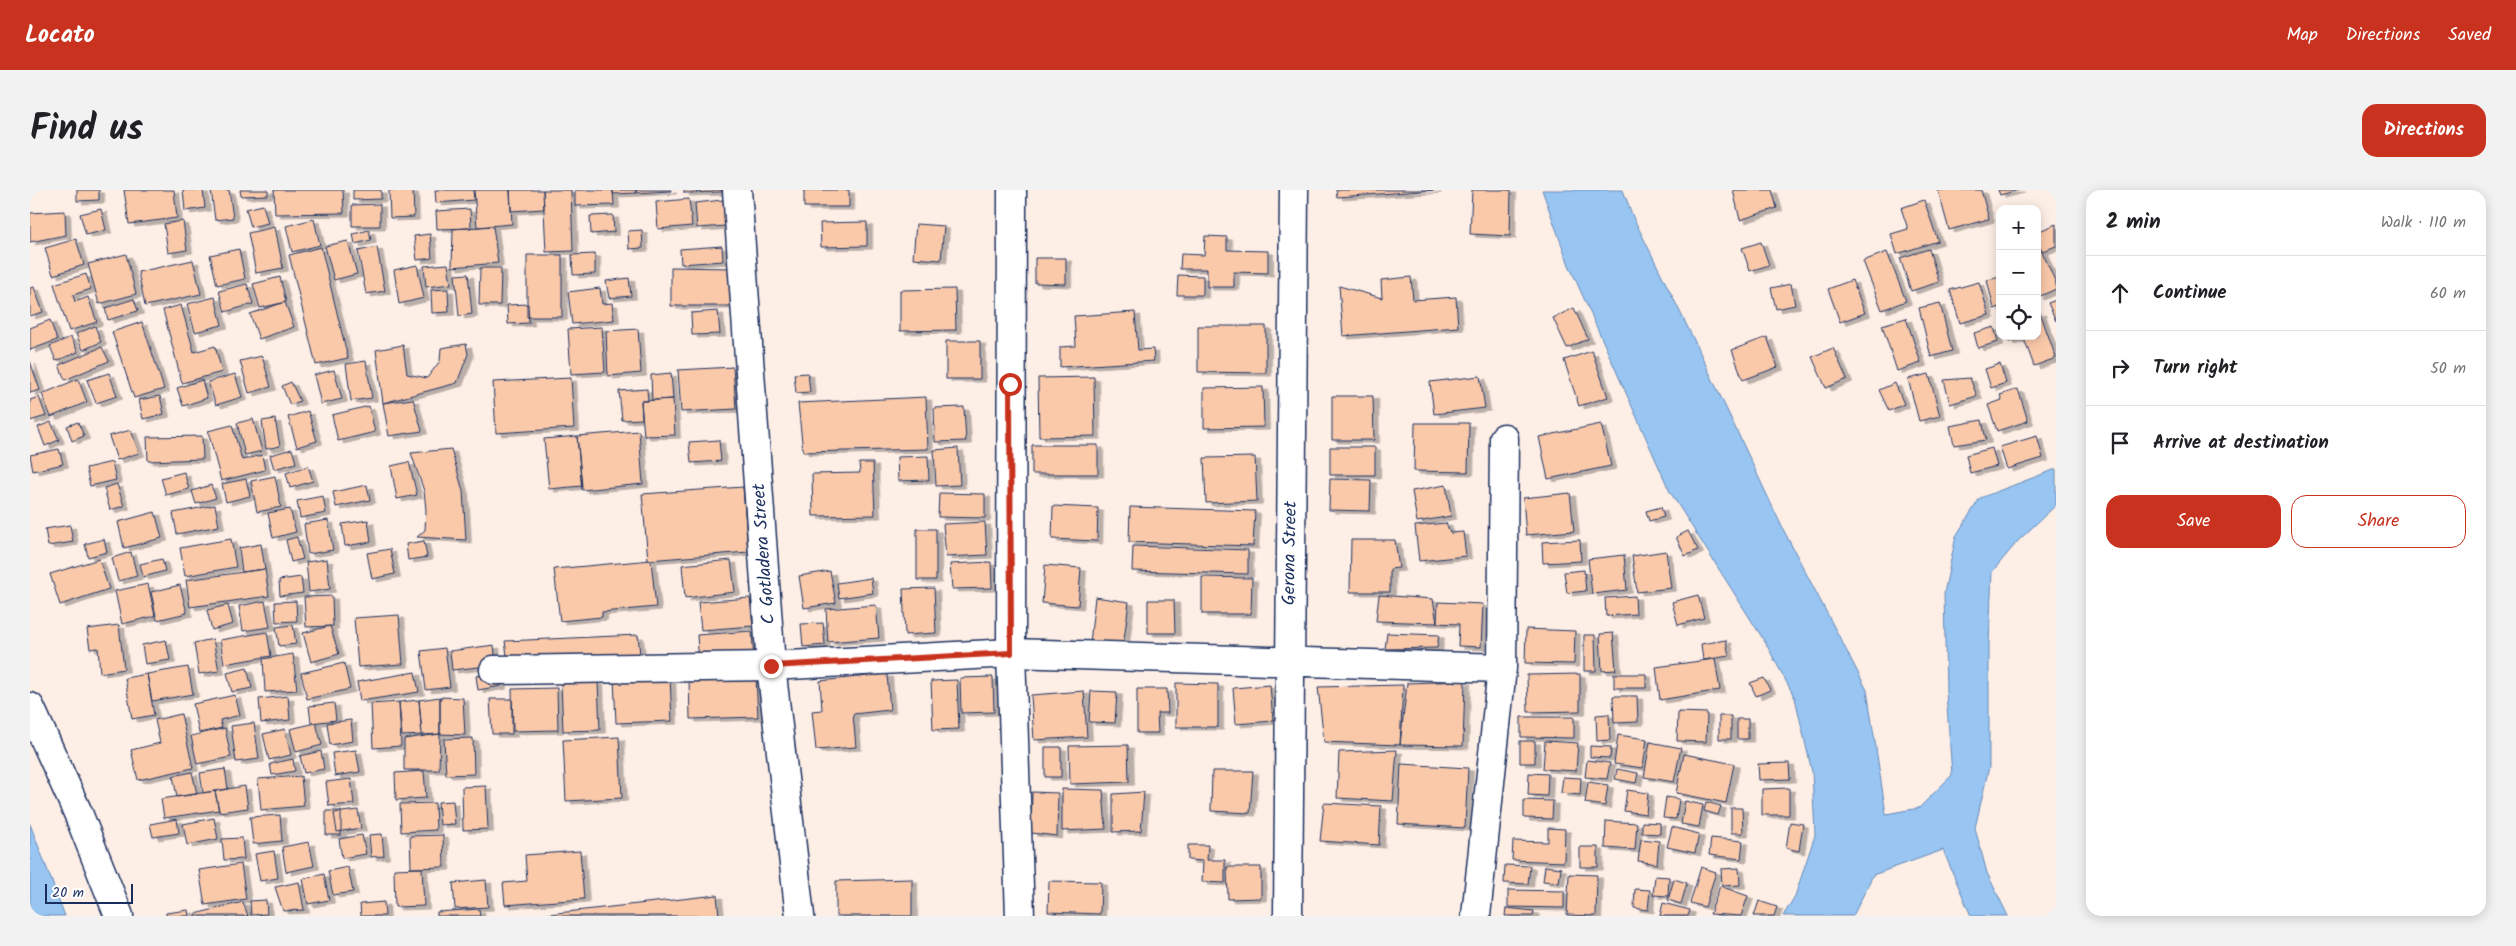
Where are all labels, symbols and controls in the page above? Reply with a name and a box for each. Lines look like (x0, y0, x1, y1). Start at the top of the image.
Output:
text: Locato (25, 16, 95, 55)
text: Map (2286, 21, 2318, 50)
text: Directions (2346, 21, 2420, 50)
text: Saved (2448, 21, 2491, 50)
text: Find us (30, 102, 143, 158)
button: Directions (2362, 104, 2486, 157)
map controls (1996, 205, 2041, 340)
button: + (1996, 205, 2041, 250)
text: 2 min (2106, 206, 2161, 239)
text: Walk · 110 m (2381, 210, 2466, 235)
button: − (1996, 250, 2041, 295)
text: Continue (2153, 278, 2226, 308)
icon: ahead (2106, 279, 2134, 307)
text: 60 m (2430, 281, 2466, 306)
button: locate (1996, 295, 2041, 340)
text: Turn right (2153, 353, 2238, 383)
icon: right (2106, 354, 2134, 382)
text: 50 m (2430, 356, 2466, 381)
route start (999, 373, 1022, 396)
text: Arrive at destination (2153, 428, 2329, 458)
icon: arrive (2106, 429, 2134, 457)
street label: C Gotladera Street (745, 481, 784, 625)
button: Save (2106, 495, 2281, 548)
button: Share (2291, 495, 2466, 548)
street label: Gerona Street (1275, 500, 1306, 605)
route end (760, 655, 783, 678)
scale bar (45, 881, 132, 904)
text: 20 m (52, 882, 84, 904)

